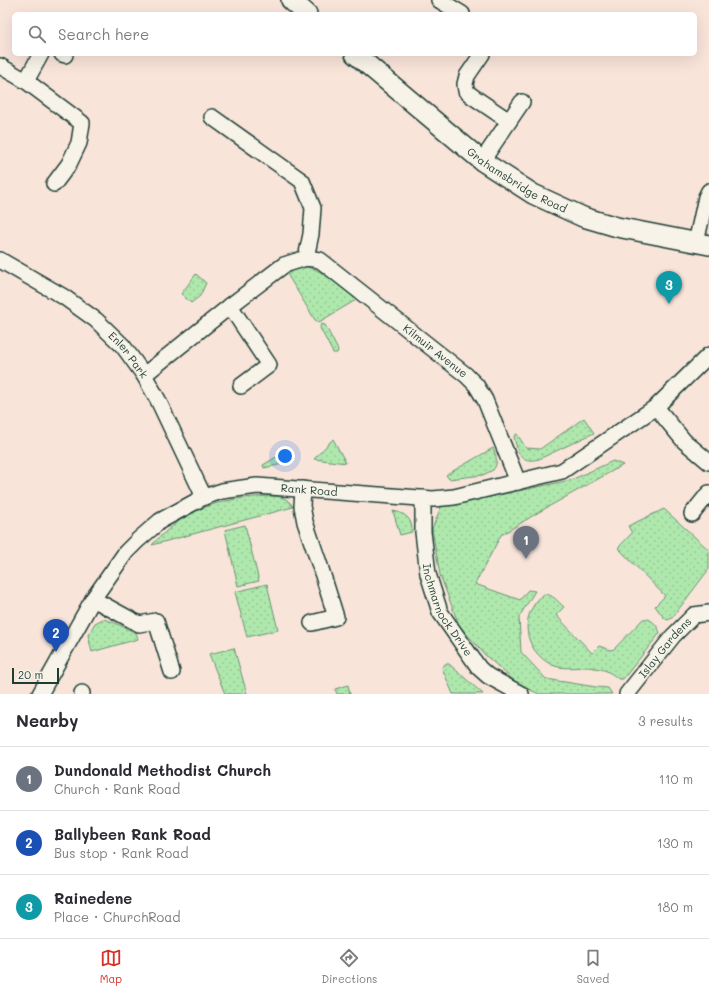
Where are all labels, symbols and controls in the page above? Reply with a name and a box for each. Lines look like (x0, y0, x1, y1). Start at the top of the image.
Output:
search box (12, 12, 697, 56)
icon: search (26, 23, 48, 45)
text: Search here (58, 24, 149, 44)
street label: Grahamsbridge Road (464, 144, 570, 216)
pin: 3 (656, 271, 682, 304)
street label: Kilmuir Avenue (400, 320, 471, 381)
street label: Enler Park (105, 328, 152, 381)
your location (275, 446, 295, 466)
street label: Rank Road (280, 480, 338, 499)
pin: 1 (513, 526, 539, 559)
street label: Inchmarnock Drive (420, 563, 476, 659)
street label: Islay Gardens (635, 614, 695, 681)
pin: 2 (43, 619, 69, 652)
scale bar (12, 666, 59, 685)
text: 20 m (18, 667, 43, 682)
text: Nearby (16, 709, 78, 731)
text: 3 results (638, 712, 693, 729)
text: Dundonald Methodist Church (54, 760, 271, 780)
text: 1 (26, 770, 32, 787)
text: 110 m (659, 770, 693, 787)
text: Church · Rank Road (54, 780, 180, 797)
text: Ballybeen Rank Road (54, 824, 211, 844)
text: 2 (25, 834, 33, 851)
text: 130 m (657, 834, 693, 851)
text: Bus stop · Rank Road (54, 844, 189, 861)
text: Rainedene (54, 888, 132, 908)
text: 3 (25, 898, 33, 915)
text: 180 m (657, 898, 693, 915)
text: Place · ChurchRoad (54, 908, 181, 925)
tab: Map (100, 947, 122, 986)
tab: Directions (321, 947, 377, 986)
tab: Saved (577, 947, 609, 986)

